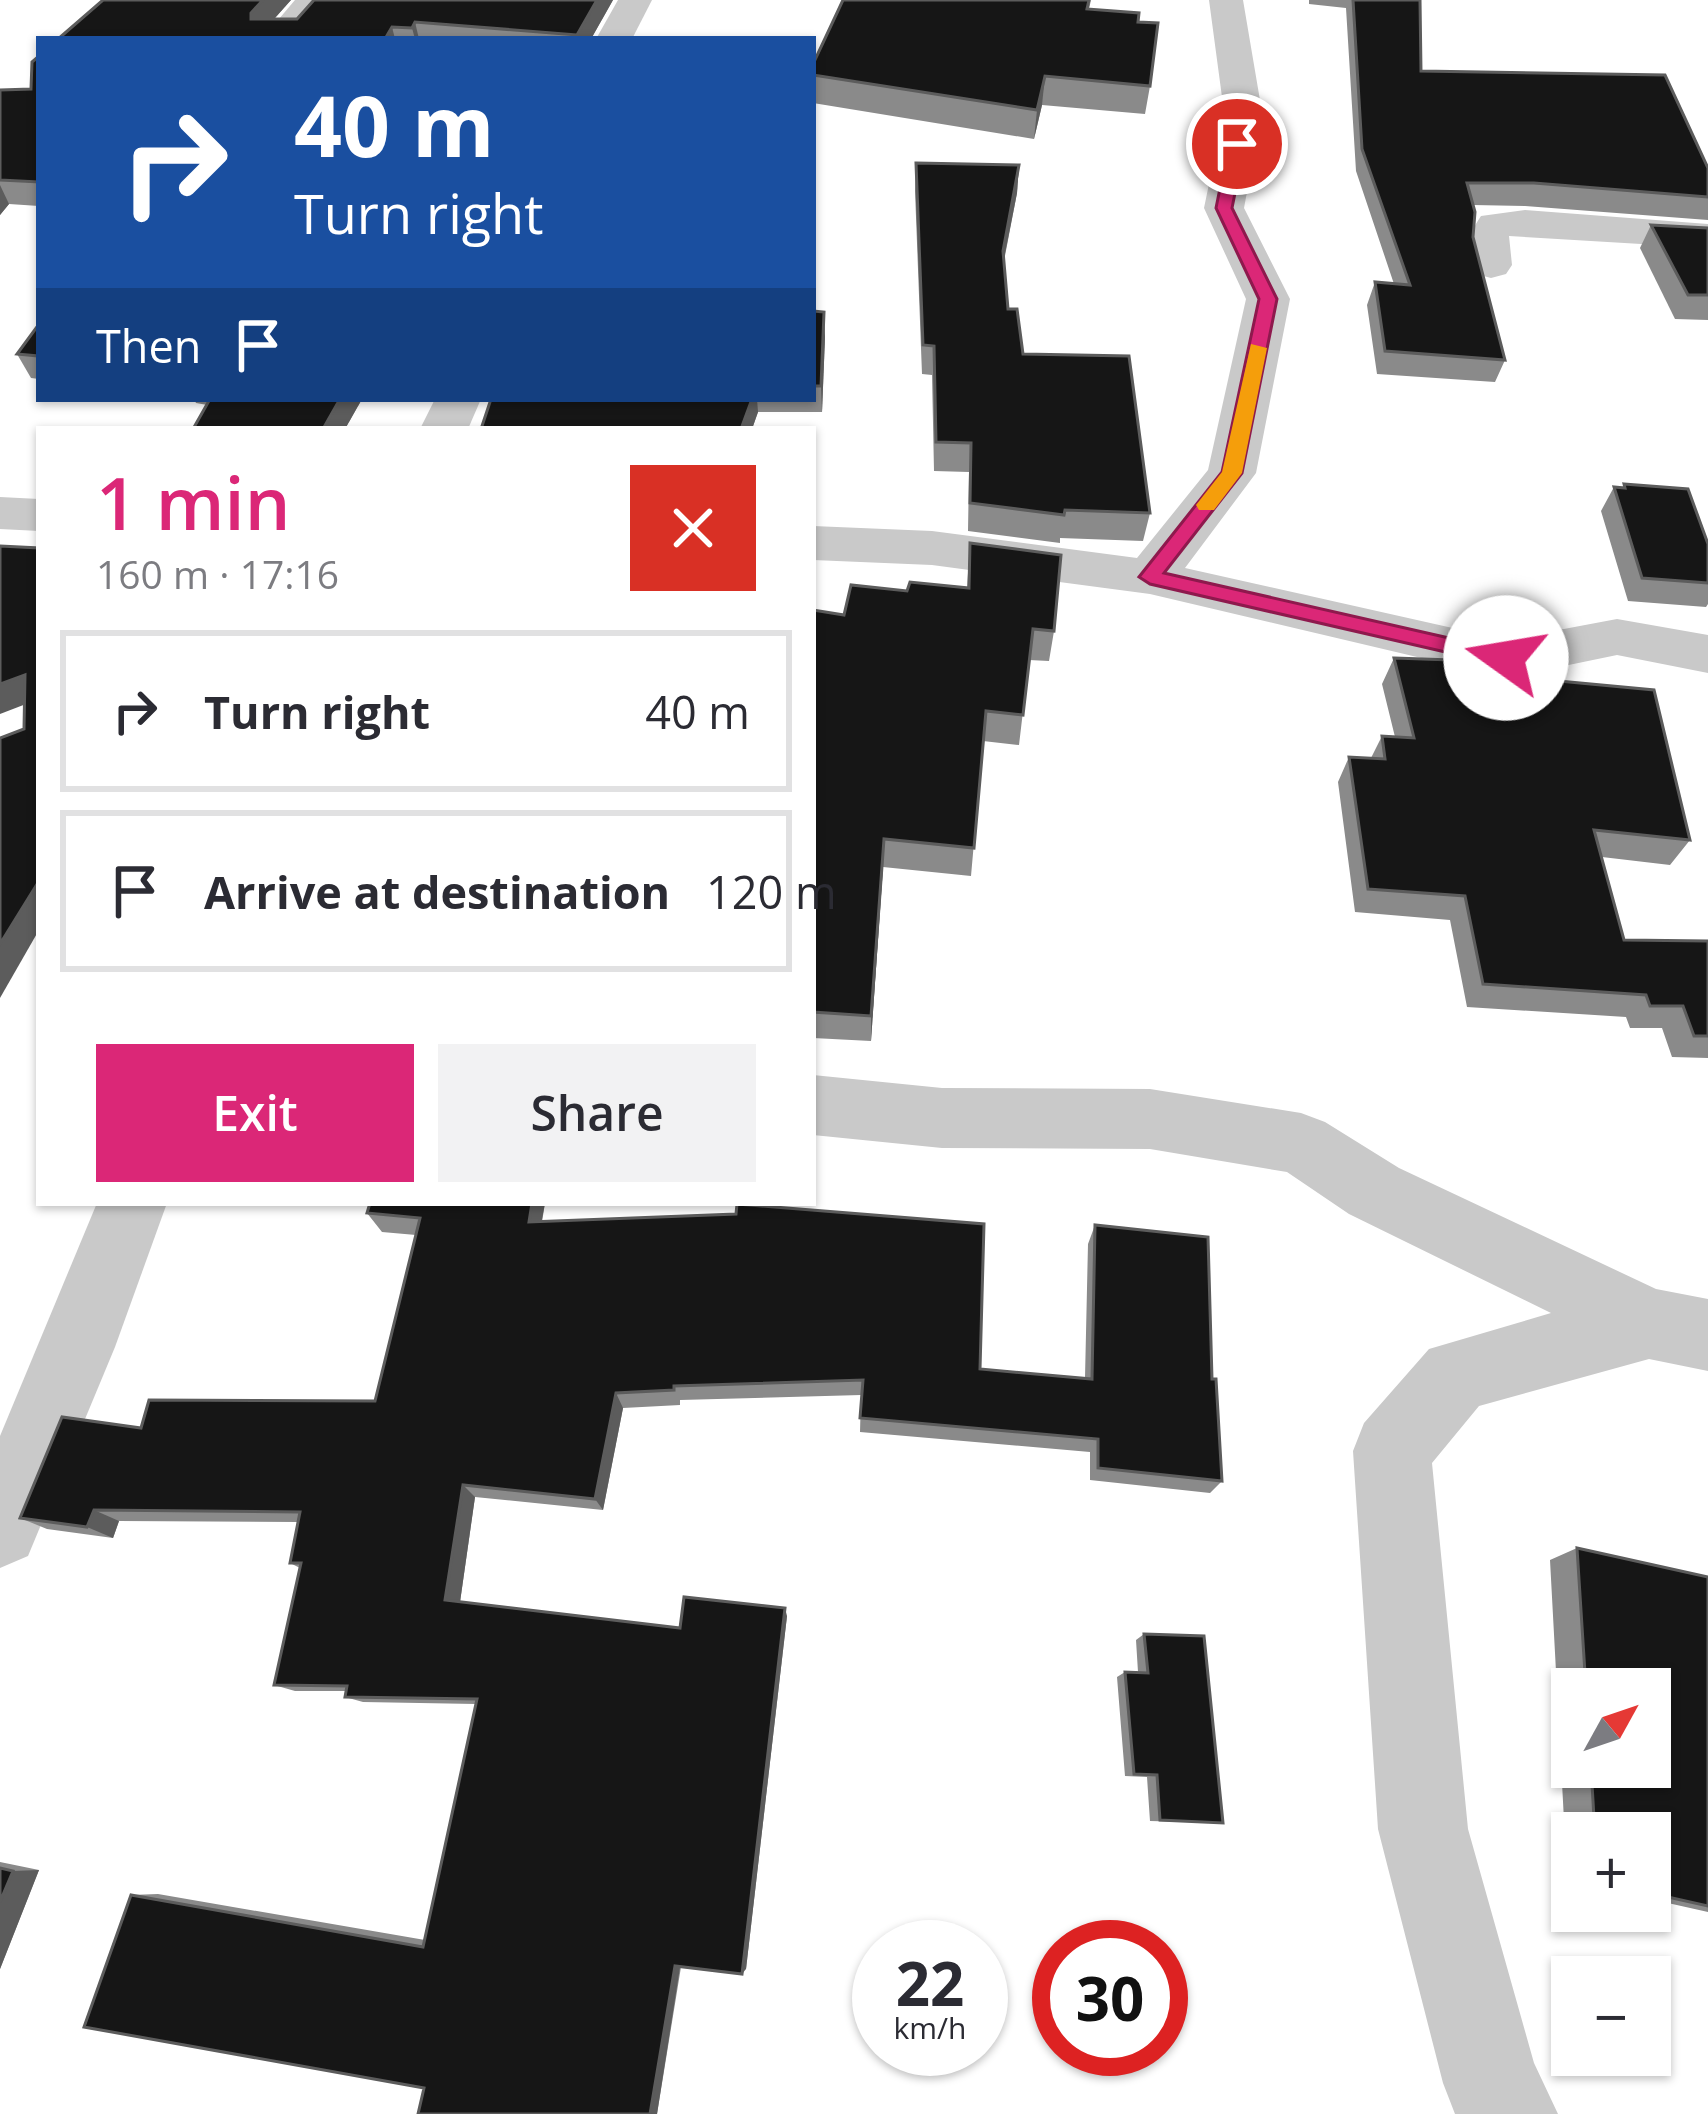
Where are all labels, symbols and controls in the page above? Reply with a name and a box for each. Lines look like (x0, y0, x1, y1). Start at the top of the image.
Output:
text: 40 m (294, 67, 494, 182)
icon: right (96, 84, 252, 240)
pin (1186, 93, 1288, 195)
icon: arrive (1204, 111, 1270, 177)
text: Turn right (294, 176, 543, 250)
icon: arrive (225, 312, 291, 378)
text: Then (96, 315, 201, 376)
text: 1 min (96, 453, 290, 551)
button: close (630, 465, 756, 591)
text: 160 m · 17:16 (96, 547, 339, 600)
position arrow (1443, 595, 1569, 721)
icon: right (102, 678, 168, 744)
text: Turn right (204, 681, 430, 742)
text: 40 m (645, 681, 750, 742)
icon: arrive (102, 858, 168, 924)
text: Arrive at destination (204, 861, 670, 922)
text: 120 m (706, 861, 837, 922)
button: Exit (96, 1044, 414, 1182)
button: Share (438, 1044, 756, 1182)
north arrow (1551, 1668, 1671, 1788)
map controls (1551, 1668, 1671, 2076)
button: + (1551, 1812, 1671, 1932)
speed limit sign: 30 (1032, 1920, 1188, 2076)
text: 22 (896, 1942, 964, 2024)
button: − (1551, 1956, 1671, 2076)
text: km/h (894, 2007, 966, 2048)

